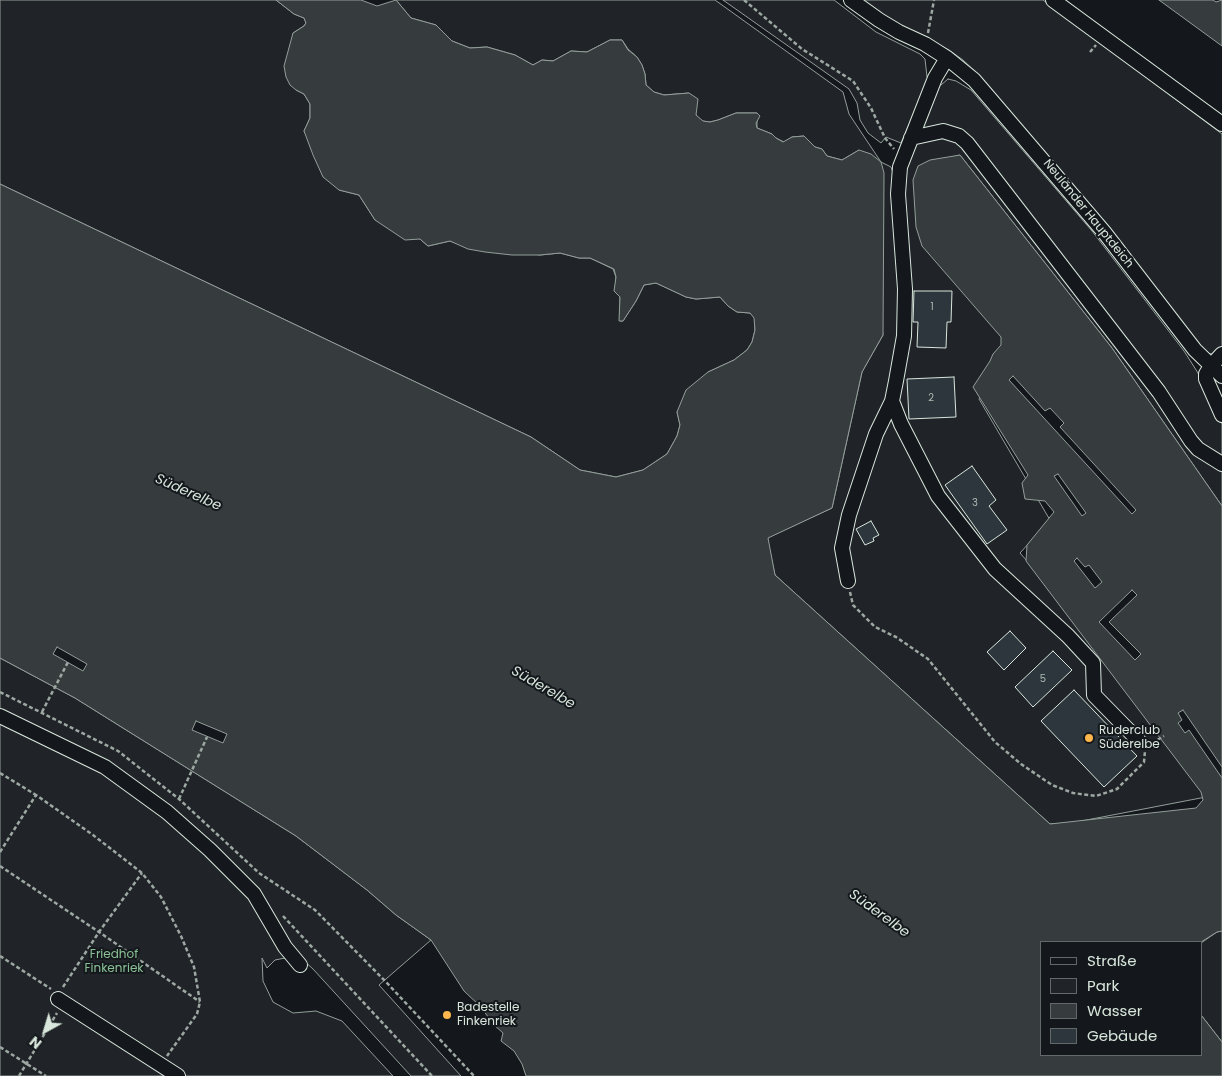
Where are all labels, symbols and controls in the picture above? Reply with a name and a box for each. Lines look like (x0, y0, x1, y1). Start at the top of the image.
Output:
street label: Neuländer Hauptdeich (1040, 157, 1136, 271)
house number: 1 (930, 301, 934, 313)
house number: 2 (928, 392, 934, 404)
water label: Süderelbe (152, 471, 224, 515)
house number: 3 (972, 497, 978, 509)
water label: Süderelbe (508, 663, 578, 713)
house number: 5 (1040, 673, 1046, 685)
place label: Ruderclub Süderelbe (1099, 724, 1160, 752)
marker: Ruderclub Süderelbe (1083, 732, 1095, 744)
water label: Süderelbe (845, 886, 913, 942)
legend (1040, 941, 1202, 1056)
park label: Friedhof Finkenriek (84, 948, 144, 976)
text: Straße (1087, 950, 1137, 971)
text: Park (1087, 975, 1119, 996)
text: Wasser (1087, 1000, 1142, 1021)
place label: Badestelle Finkenriek (457, 1001, 519, 1029)
north arrow (20, 1006, 70, 1056)
marker: Badestelle Finkenriek (441, 1009, 453, 1021)
text: Gebäude (1087, 1025, 1157, 1046)
text: N (25, 1032, 46, 1054)

